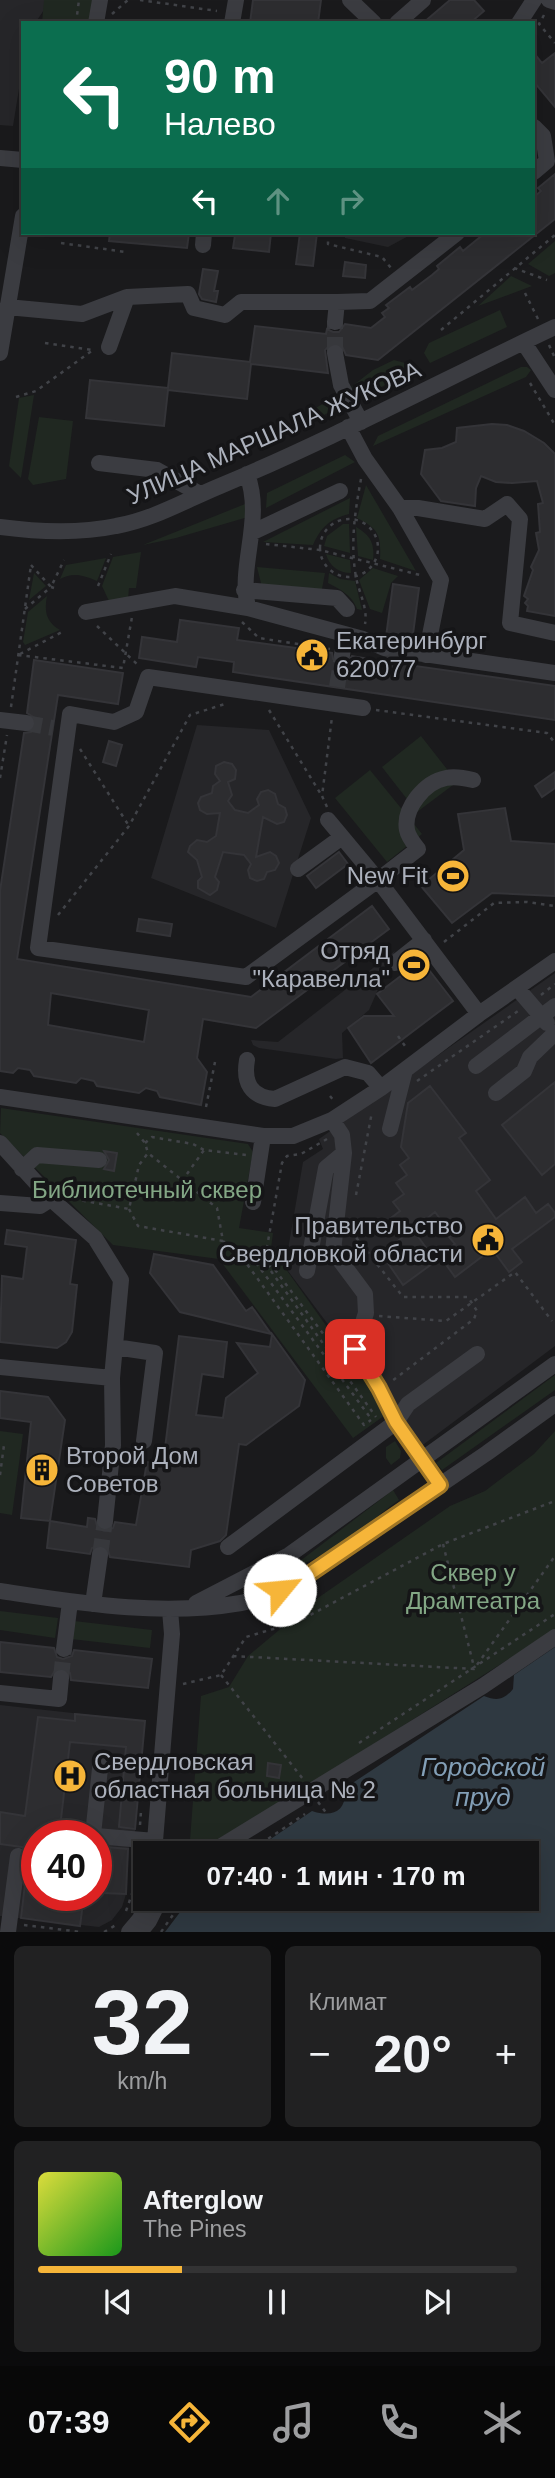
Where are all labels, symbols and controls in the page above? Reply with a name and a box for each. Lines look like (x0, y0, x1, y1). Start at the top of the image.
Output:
icon: left (49, 49, 140, 140)
text: 90 m (164, 49, 276, 103)
text: Налево (164, 106, 276, 142)
icon: left (186, 182, 224, 220)
icon: ahead (259, 182, 297, 220)
icon: right (332, 182, 370, 220)
street label: УЛИЦА МАРШАЛА ЖУКОВА (123, 355, 425, 510)
place label: Екатеринбург 620077 (336, 627, 487, 682)
public building icon: Екатеринбург 620077 (293, 636, 331, 674)
sports icon: New Fit (434, 857, 472, 895)
place label: New Fit (347, 862, 428, 889)
place label: Отряд "Каравелла" (253, 937, 390, 992)
sports icon: Отряд "Каравелла" (395, 946, 433, 984)
park label: Библиотечный сквер (32, 1176, 262, 1203)
place label: Правительство Свердловкой области (219, 1212, 463, 1267)
public building icon: Правительство Свердловкой области (469, 1221, 507, 1259)
pin (325, 1319, 385, 1379)
icon: arrive (336, 1330, 374, 1368)
place label: Второй Дом Советов (66, 1442, 198, 1497)
building icon: Второй Дом Советов (23, 1451, 61, 1489)
position arrow (243, 1553, 317, 1627)
park label: Сквер у Драмтеатра (406, 1559, 541, 1614)
place label: Свердловская областная больница № 2 (94, 1748, 376, 1803)
water label: Городской пруд (421, 1752, 545, 1812)
hospital icon: Свердловская областная больница № 2 (51, 1757, 89, 1795)
speed limit sign: 40 (21, 1820, 112, 1911)
text: 07:40 · 1 мин · 170 m (206, 1861, 466, 1891)
text: 32 (92, 1972, 193, 2073)
text: Климат (309, 1989, 387, 2015)
text: 20° (373, 2025, 452, 2083)
text: − (309, 2033, 331, 2075)
text: + (495, 2033, 517, 2075)
text: km/h (117, 2068, 167, 2094)
text: Afterglow (143, 2185, 263, 2215)
text: The Pines (143, 2216, 247, 2242)
icon: previous (99, 2283, 137, 2321)
icon: pause (258, 2283, 296, 2321)
icon: next (418, 2283, 456, 2321)
icon: directions (165, 2398, 214, 2447)
icon: music (269, 2398, 318, 2447)
icon: phone (374, 2398, 423, 2447)
icon: climate (478, 2398, 527, 2447)
text: 07:39 (28, 2404, 110, 2440)

